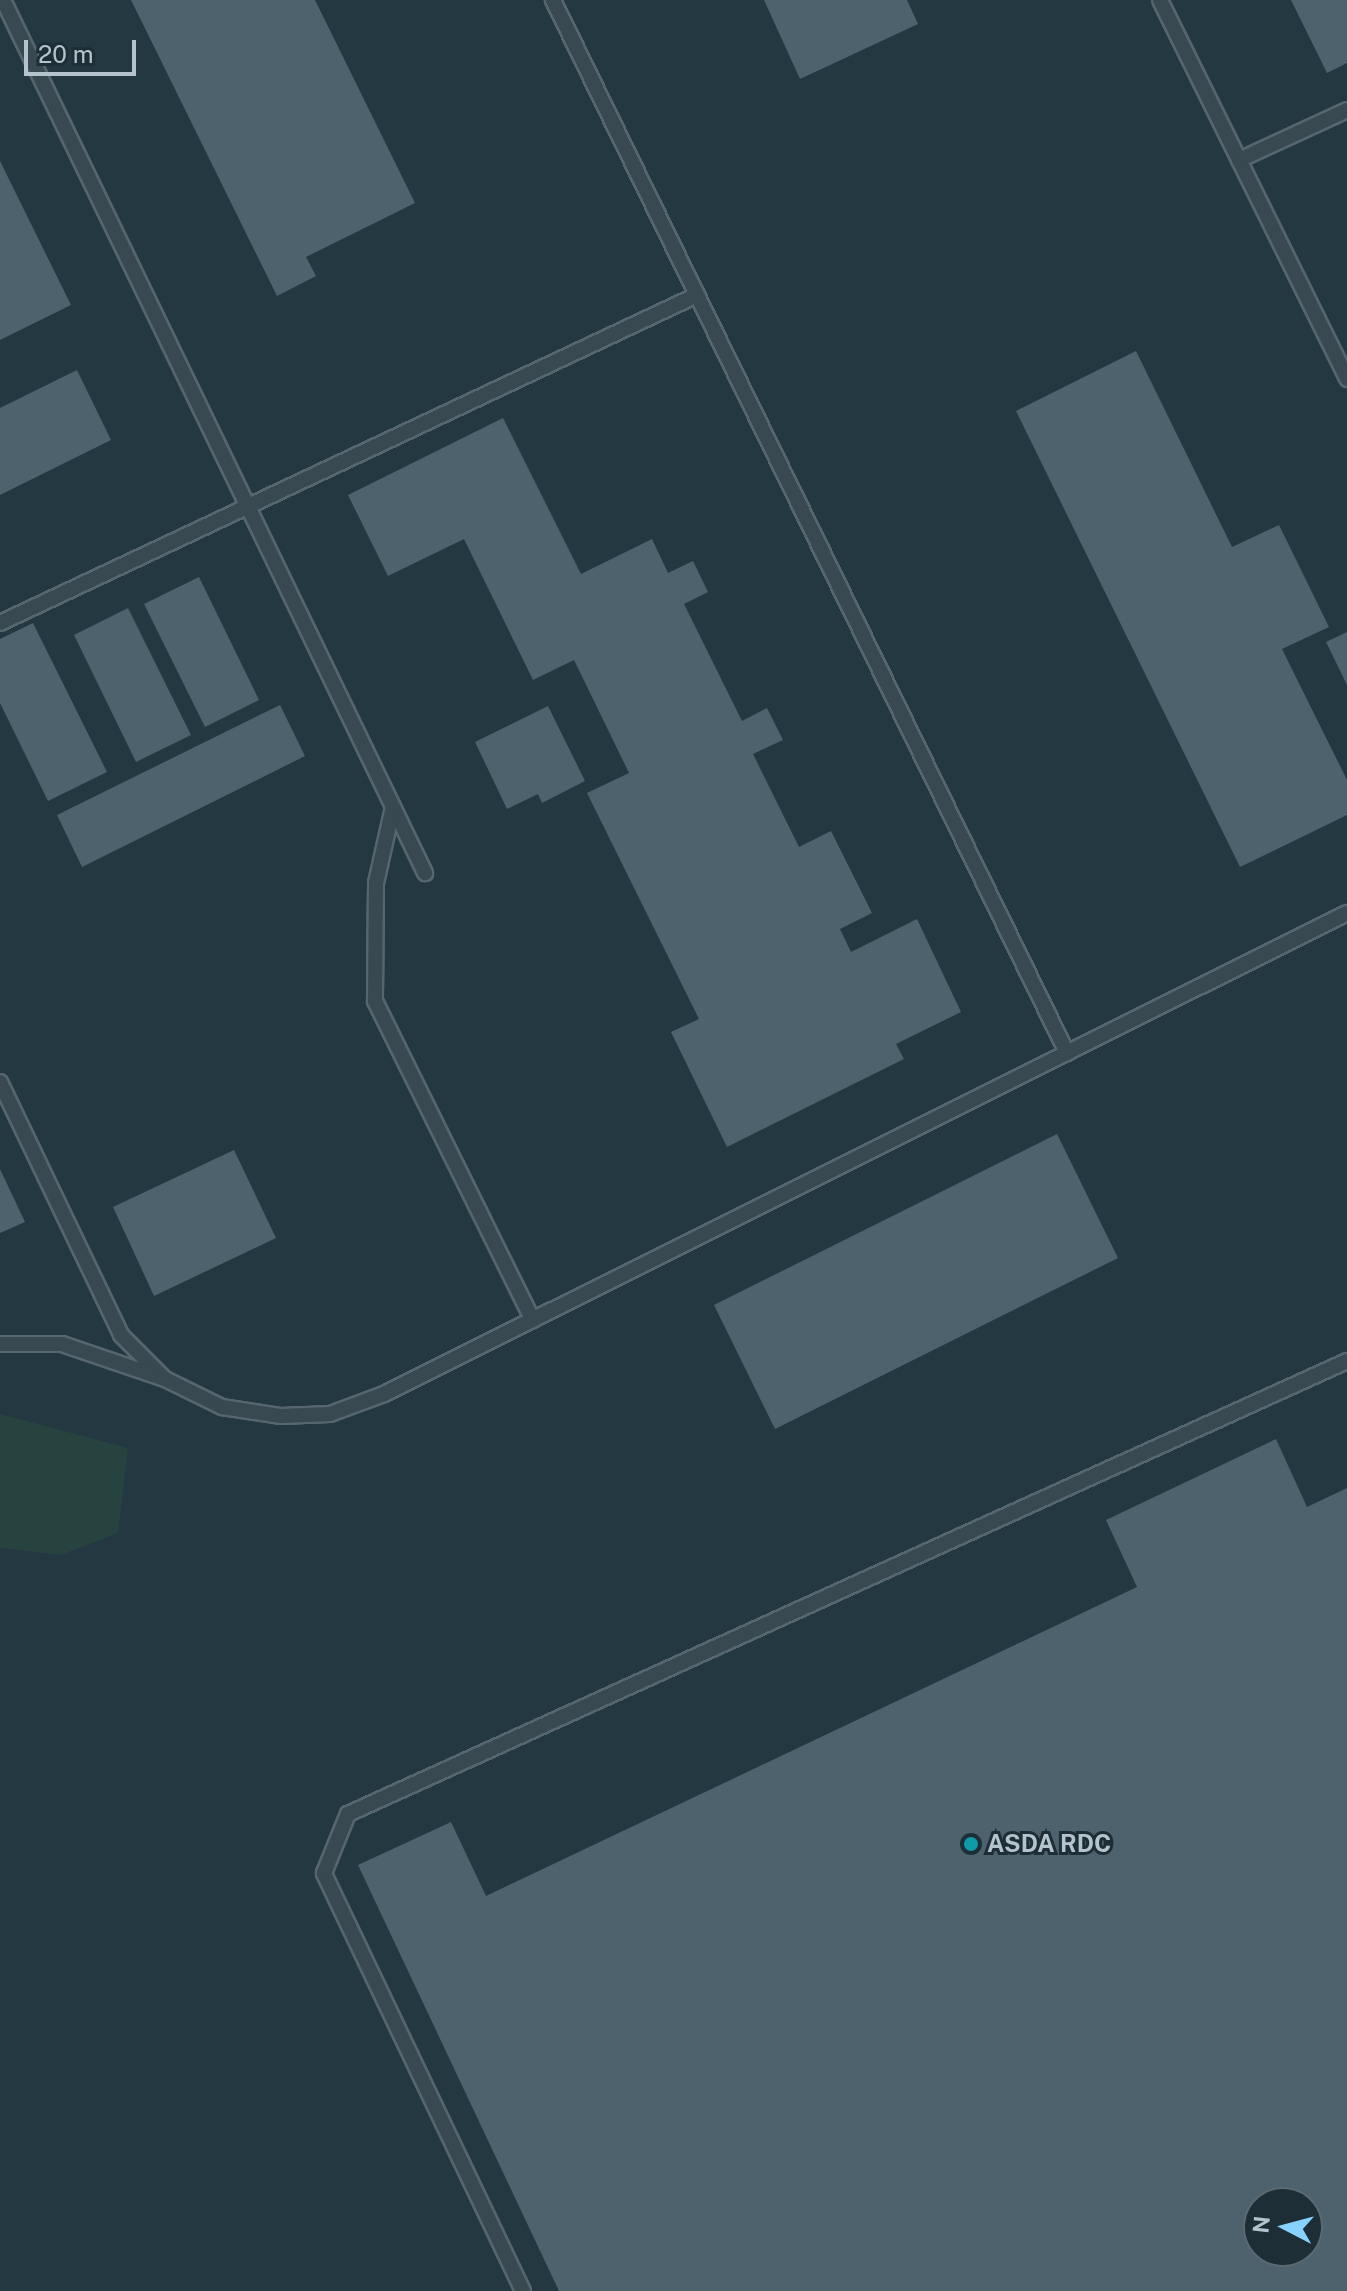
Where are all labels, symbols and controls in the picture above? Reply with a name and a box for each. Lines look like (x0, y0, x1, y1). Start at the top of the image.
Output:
scale bar (28, 24, 140, 74)
text: 20 m (38, 40, 94, 68)
place label: ASDA RDC (987, 1830, 1111, 1858)
marker: ASDA RDC (962, 1835, 980, 1853)
north arrow (1243, 2187, 1323, 2267)
text: N (1247, 2215, 1275, 2235)

